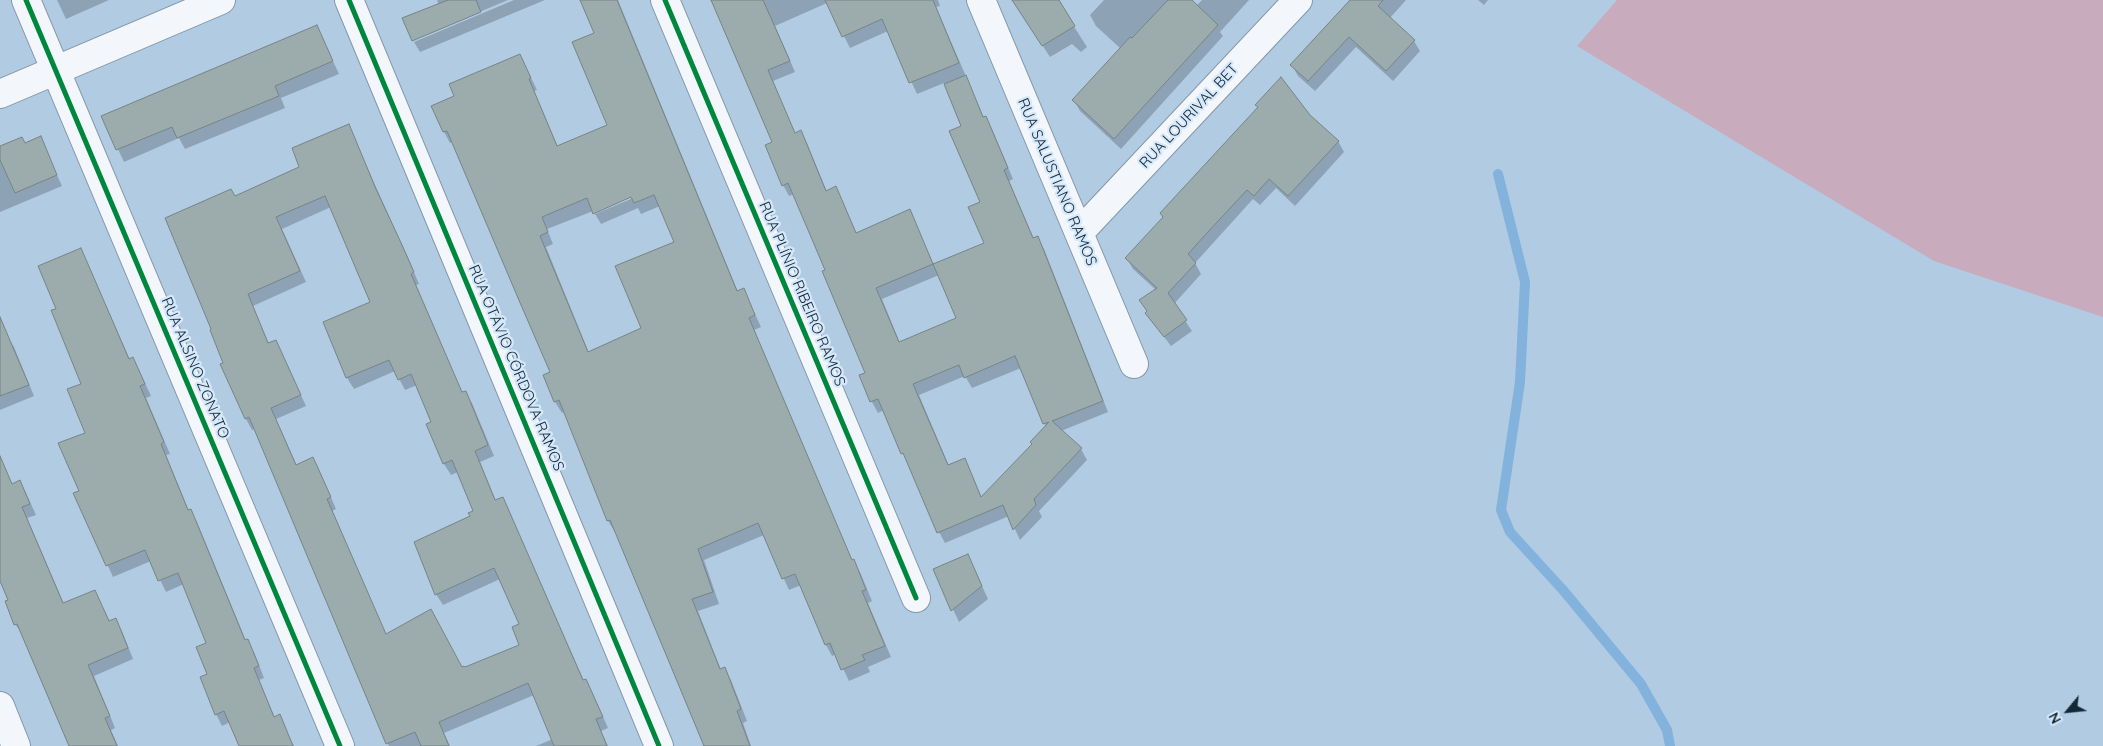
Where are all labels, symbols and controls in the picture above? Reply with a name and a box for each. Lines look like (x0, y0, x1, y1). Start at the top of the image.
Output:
street label: RUA LOURIVAL BET (1136, 60, 1242, 172)
street label: RUA SALUSTIANO RAMOS (1014, 96, 1100, 268)
street label: RUA PLÍNIO RIBEIRO RAMOS (755, 199, 849, 389)
street label: RUA OTÁVIO CÓRDOVA RAMOS (464, 262, 568, 474)
street label: RUA ALSINO ZONATO (157, 295, 233, 441)
north arrow (2043, 686, 2093, 736)
text: N (2044, 709, 2065, 727)

